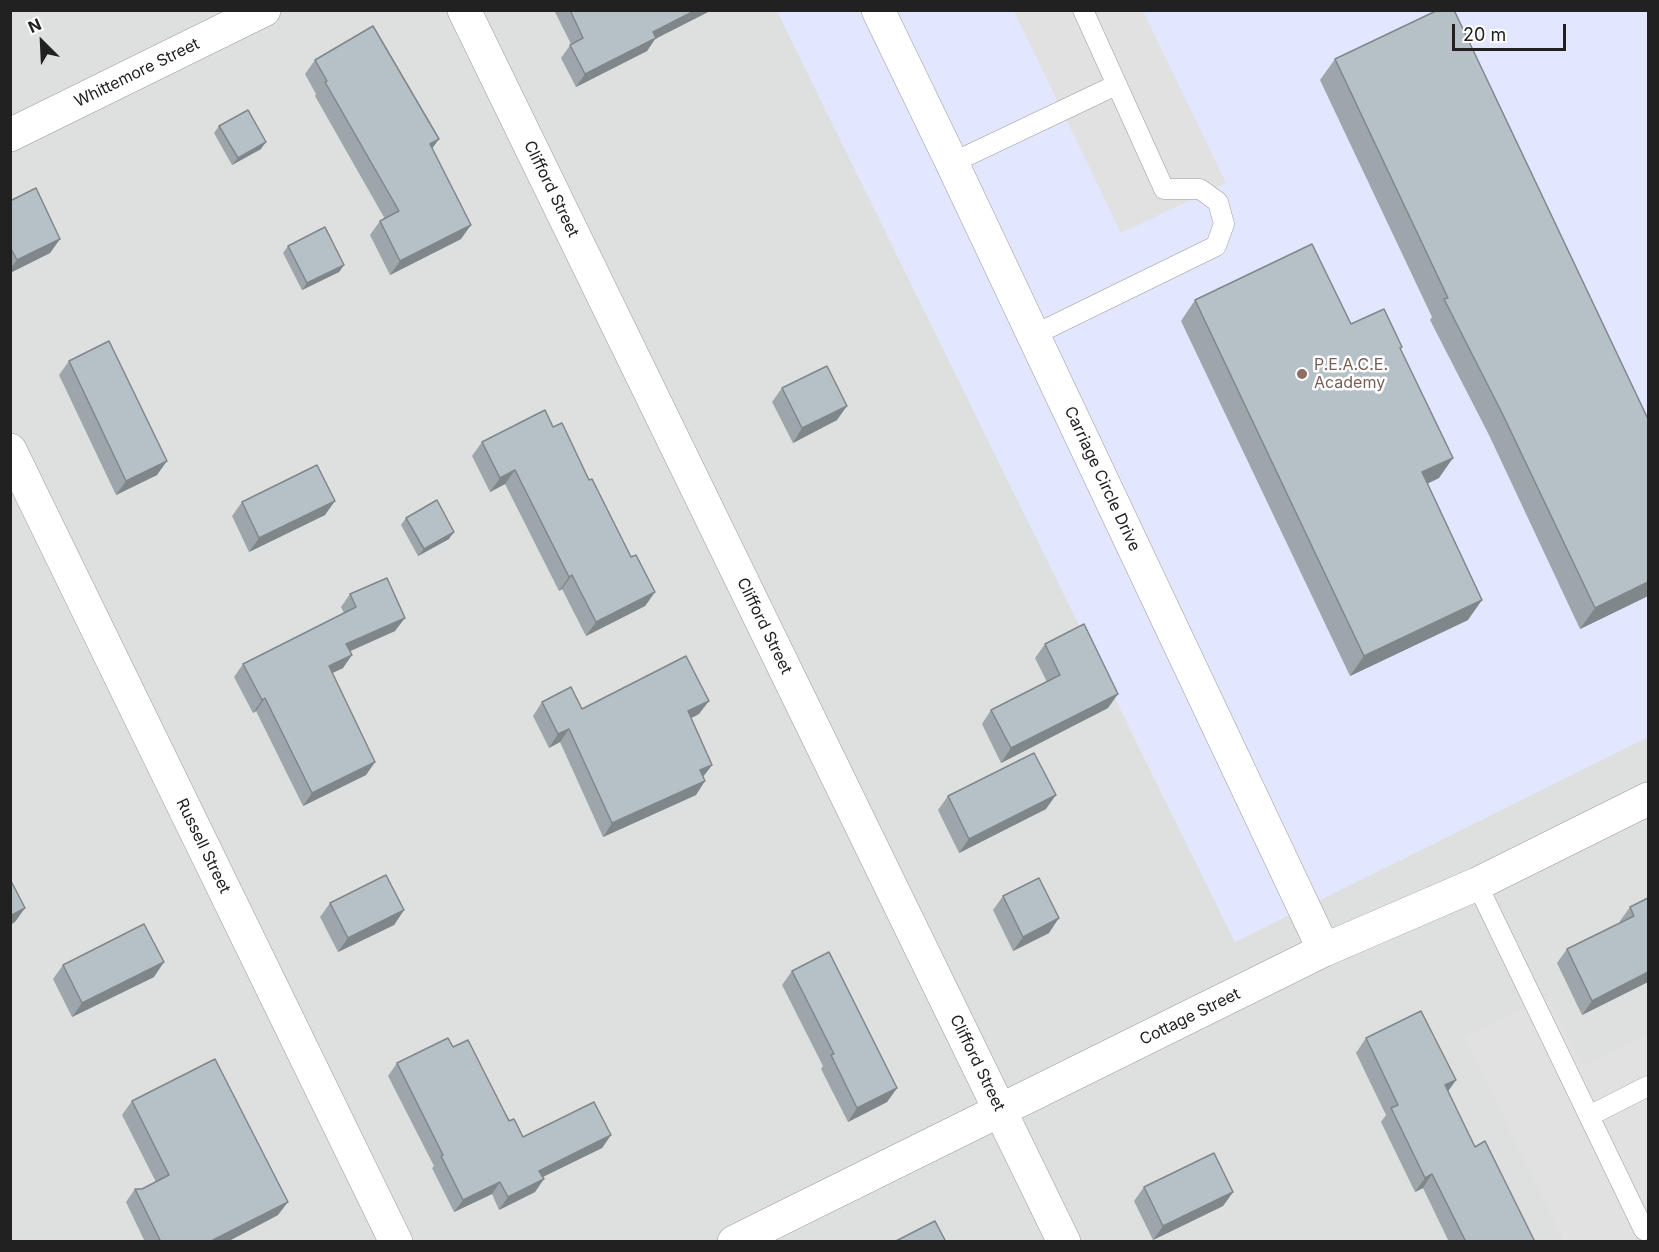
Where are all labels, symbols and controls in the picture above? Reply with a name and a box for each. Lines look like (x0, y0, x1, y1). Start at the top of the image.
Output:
north arrow (12, 12, 72, 72)
scale bar (1455, 12, 1569, 50)
text: N (25, 14, 44, 37)
text: 20 m (1463, 24, 1506, 45)
street label: Whittemore Street (71, 34, 203, 112)
street label: Clifford Street (519, 138, 583, 240)
place label: P.E.A.C.E. Academy (1314, 355, 1388, 393)
marker: P.E.A.C.E. Academy (1295, 367, 1309, 381)
street label: Carriage Circle Drive (1060, 404, 1144, 554)
street label: Clifford Street (732, 575, 796, 677)
street label: Russell Street (172, 795, 234, 897)
street label: Cottage Street (1137, 984, 1243, 1050)
street label: Clifford Street (945, 1012, 1009, 1114)

